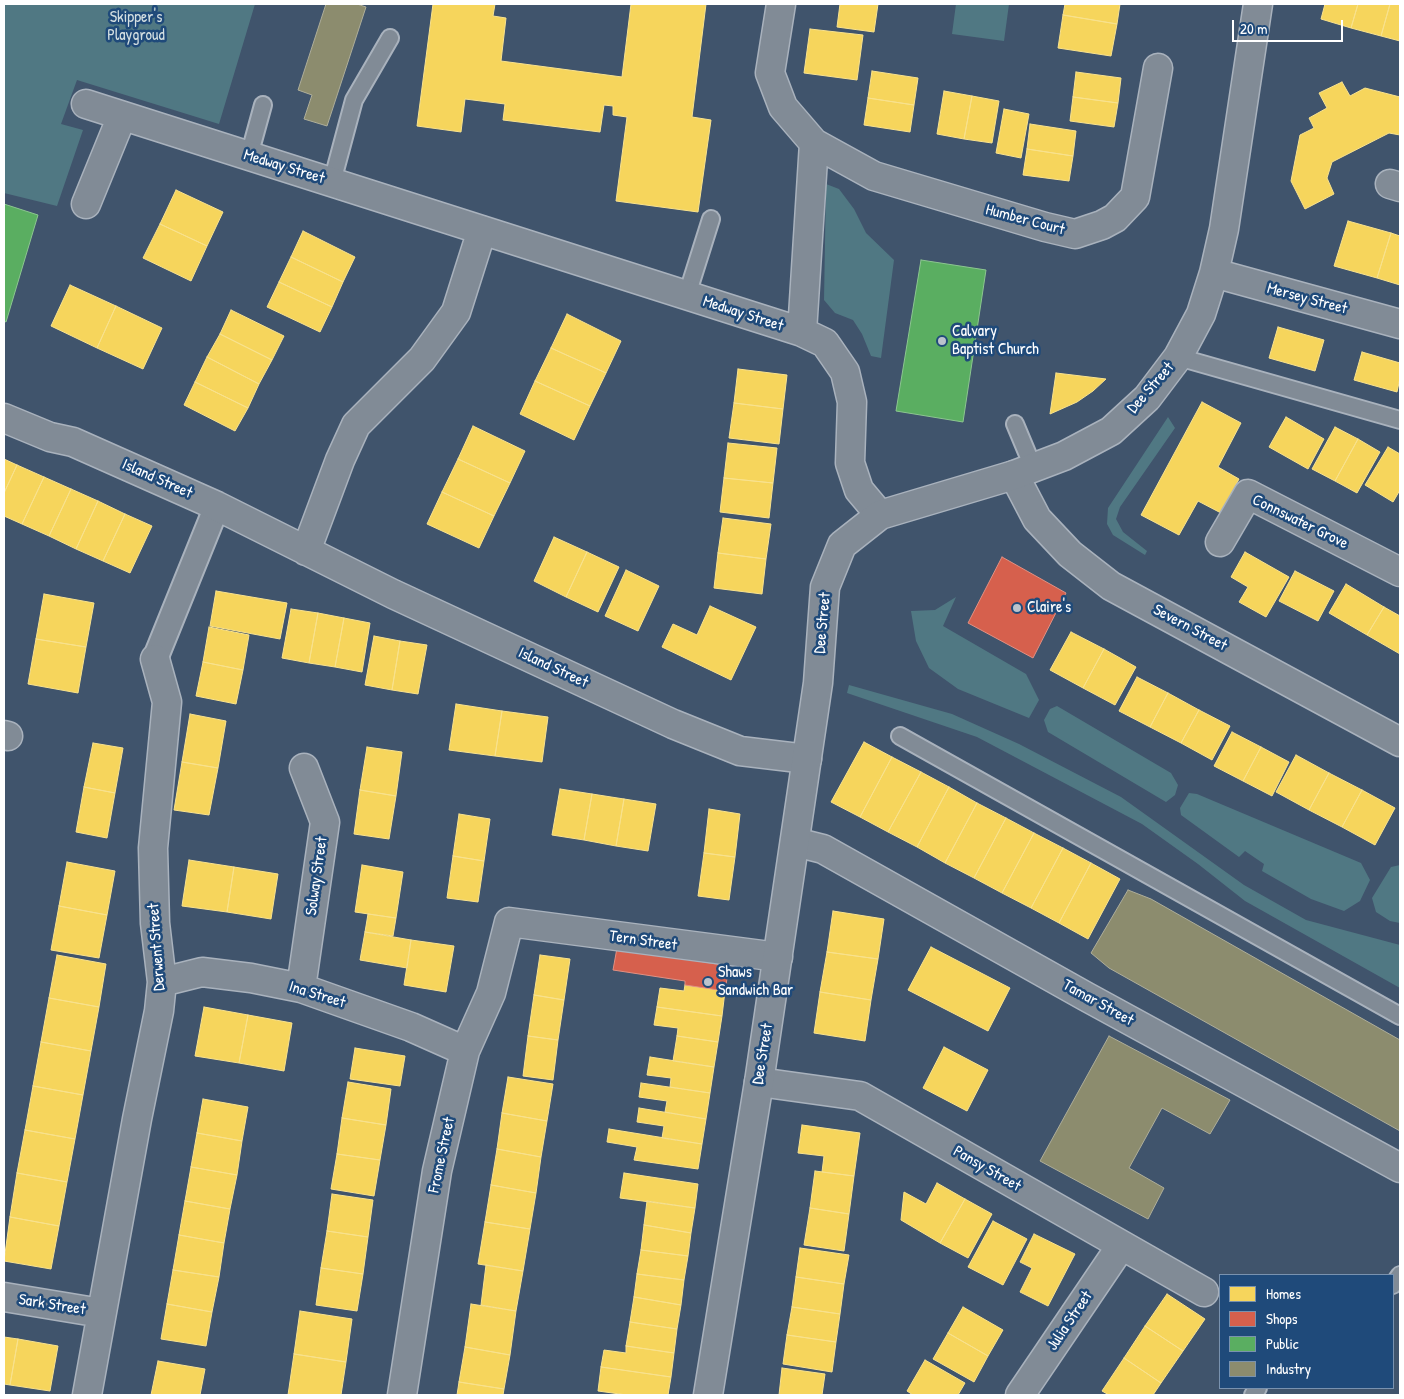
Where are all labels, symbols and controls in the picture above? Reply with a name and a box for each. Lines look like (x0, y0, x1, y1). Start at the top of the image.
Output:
park label: Skipper's Playgroud (107, 8, 165, 46)
scale bar (1234, 10, 1345, 42)
text: 20 m (1240, 18, 1267, 39)
street label: Medway Street (241, 146, 327, 188)
street label: Humber Court (983, 200, 1067, 240)
street label: Mersey Street (1265, 279, 1349, 319)
street label: Medway Street (700, 292, 786, 336)
place label: Calvary Baptist Church (952, 322, 1039, 360)
marker: Calvary Baptist Church (936, 335, 948, 347)
street label: Dee Street (1124, 359, 1178, 417)
street label: Island Street (119, 455, 195, 503)
street label: Connswater Grove (1249, 491, 1351, 553)
street label: Dee Street (811, 592, 835, 654)
place label: Claire's (1027, 598, 1071, 618)
street label: Severn Street (1150, 601, 1230, 655)
marker: Claire's (1011, 602, 1023, 614)
street label: Island Street (515, 643, 591, 693)
street label: Solway Street (302, 835, 332, 917)
street label: Derwent Street (144, 903, 170, 991)
street label: Tern Street (608, 927, 678, 955)
place label: Shaws Sandwich Bar (718, 963, 793, 1001)
marker: Shaws Sandwich Bar (702, 976, 714, 988)
street label: Tamar Street (1059, 976, 1137, 1030)
street label: Ina Street (286, 977, 348, 1013)
street label: Dee Street (749, 1022, 777, 1086)
street label: Frome Street (425, 1115, 459, 1195)
street label: Pansy Street (950, 1142, 1024, 1196)
legend (1219, 1274, 1394, 1389)
text: Homes (1266, 1283, 1301, 1304)
street label: Julia Street (1043, 1288, 1097, 1354)
street label: Sark Street (17, 1290, 87, 1320)
text: Shops (1266, 1308, 1297, 1329)
text: Public (1266, 1333, 1299, 1354)
text: Industry (1266, 1358, 1311, 1379)

